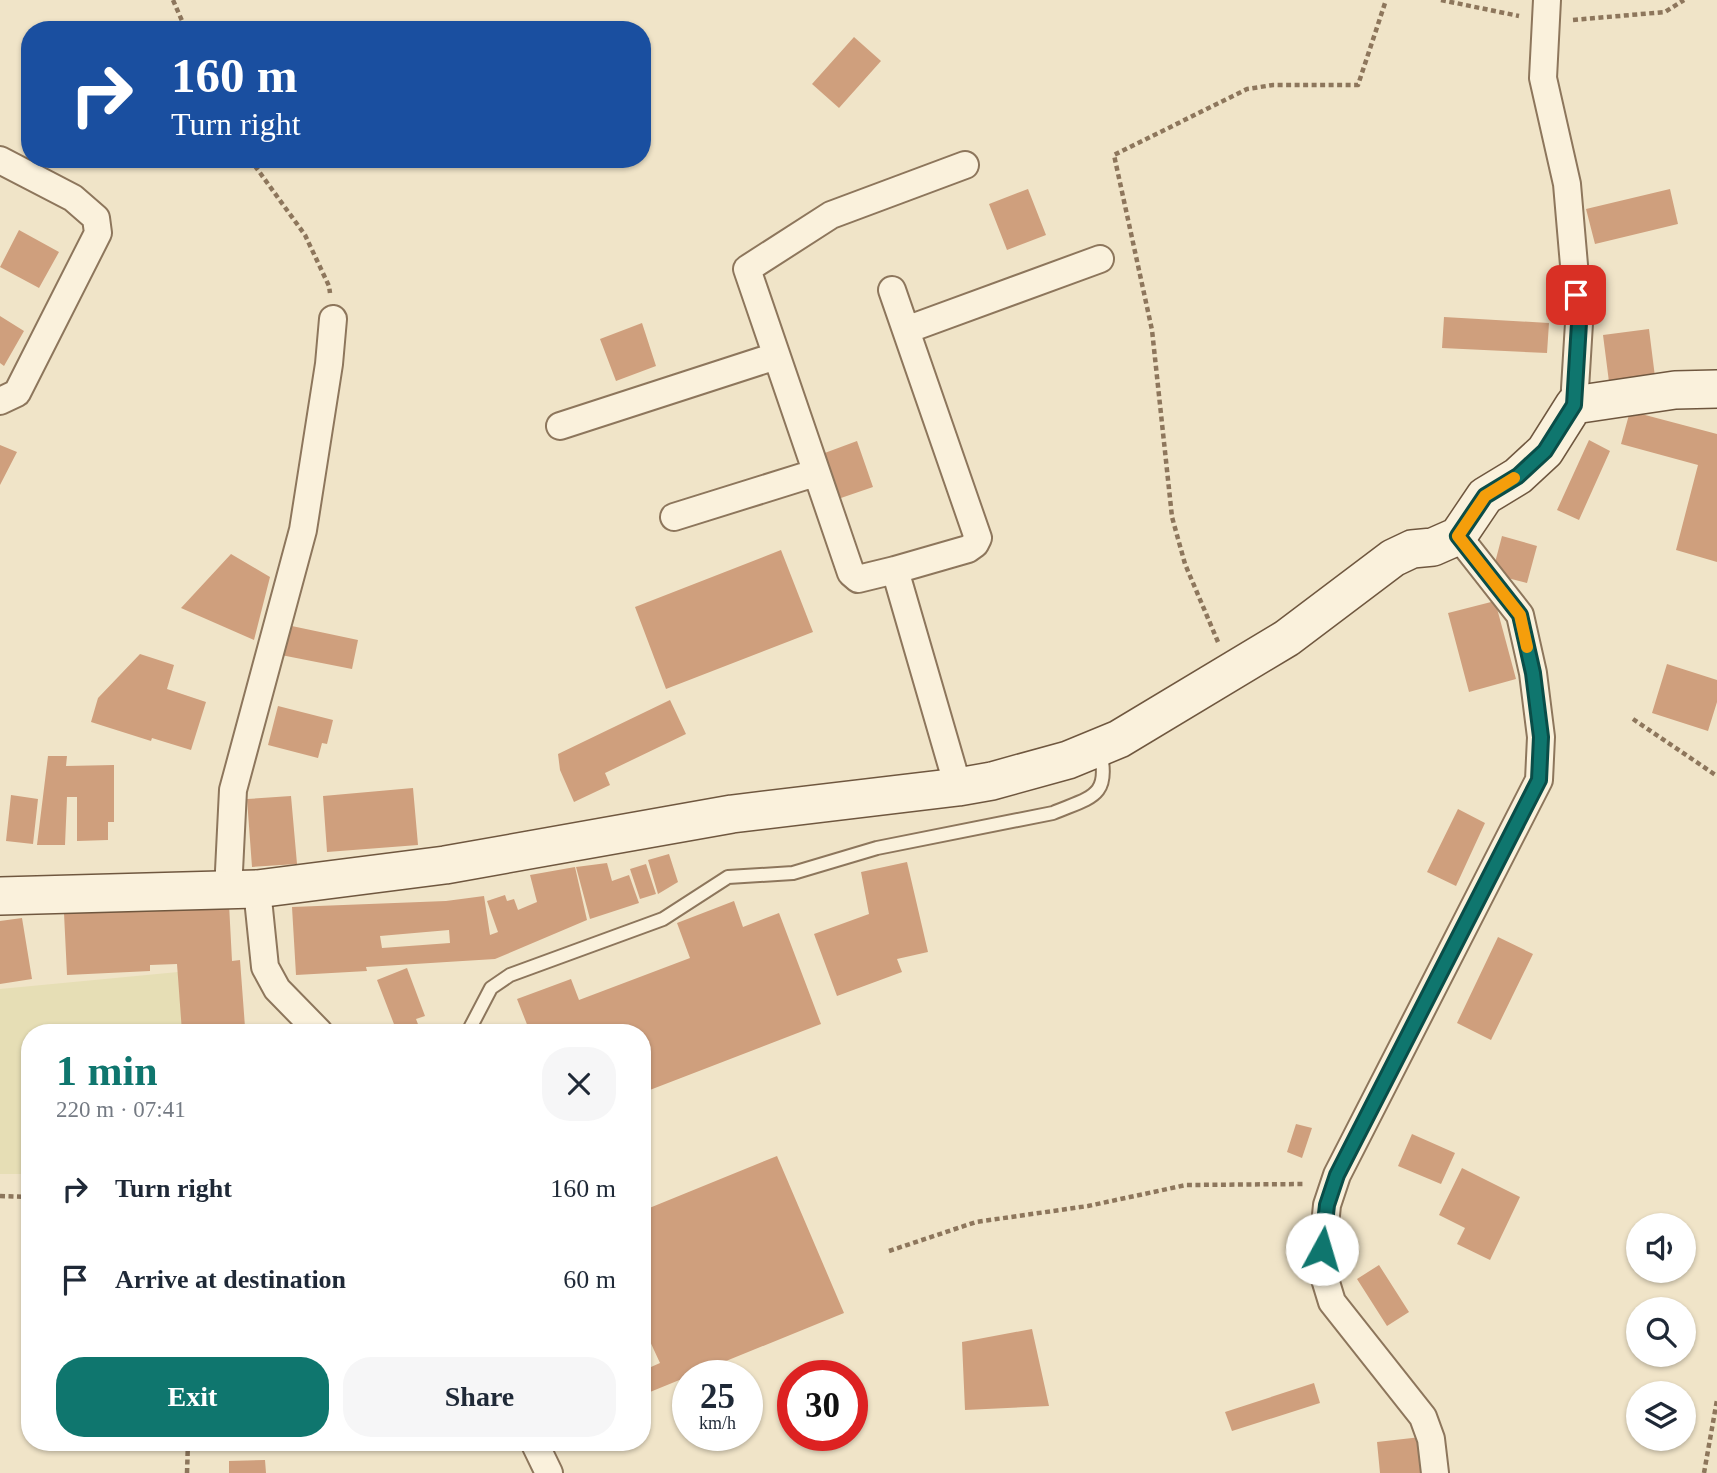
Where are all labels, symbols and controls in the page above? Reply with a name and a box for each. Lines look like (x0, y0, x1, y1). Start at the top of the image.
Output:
text: 160 m (171, 48, 298, 103)
icon: right (56, 49, 147, 140)
text: Turn right (171, 106, 301, 142)
pin (1546, 265, 1606, 325)
icon: arrive (1557, 276, 1595, 314)
button: close (542, 1047, 616, 1121)
text: 1 min (56, 1048, 158, 1094)
text: 220 m · 07:41 (56, 1097, 186, 1122)
icon: right (56, 1170, 94, 1208)
text: Turn right (115, 1174, 232, 1203)
text: 160 m (550, 1174, 616, 1203)
position arrow (1285, 1212, 1359, 1286)
map controls (1626, 1213, 1696, 1451)
button: sound (1626, 1213, 1696, 1283)
icon: arrive (56, 1261, 94, 1299)
text: Arrive at destination (115, 1265, 346, 1294)
text: 60 m (563, 1265, 616, 1294)
button: search (1626, 1297, 1696, 1367)
button: Exit (56, 1357, 329, 1437)
button: Share (343, 1357, 616, 1437)
speed limit sign: 30 (777, 1360, 868, 1451)
text: 25 (700, 1377, 735, 1416)
button: layers (1626, 1381, 1696, 1451)
text: km/h (699, 1413, 736, 1433)

